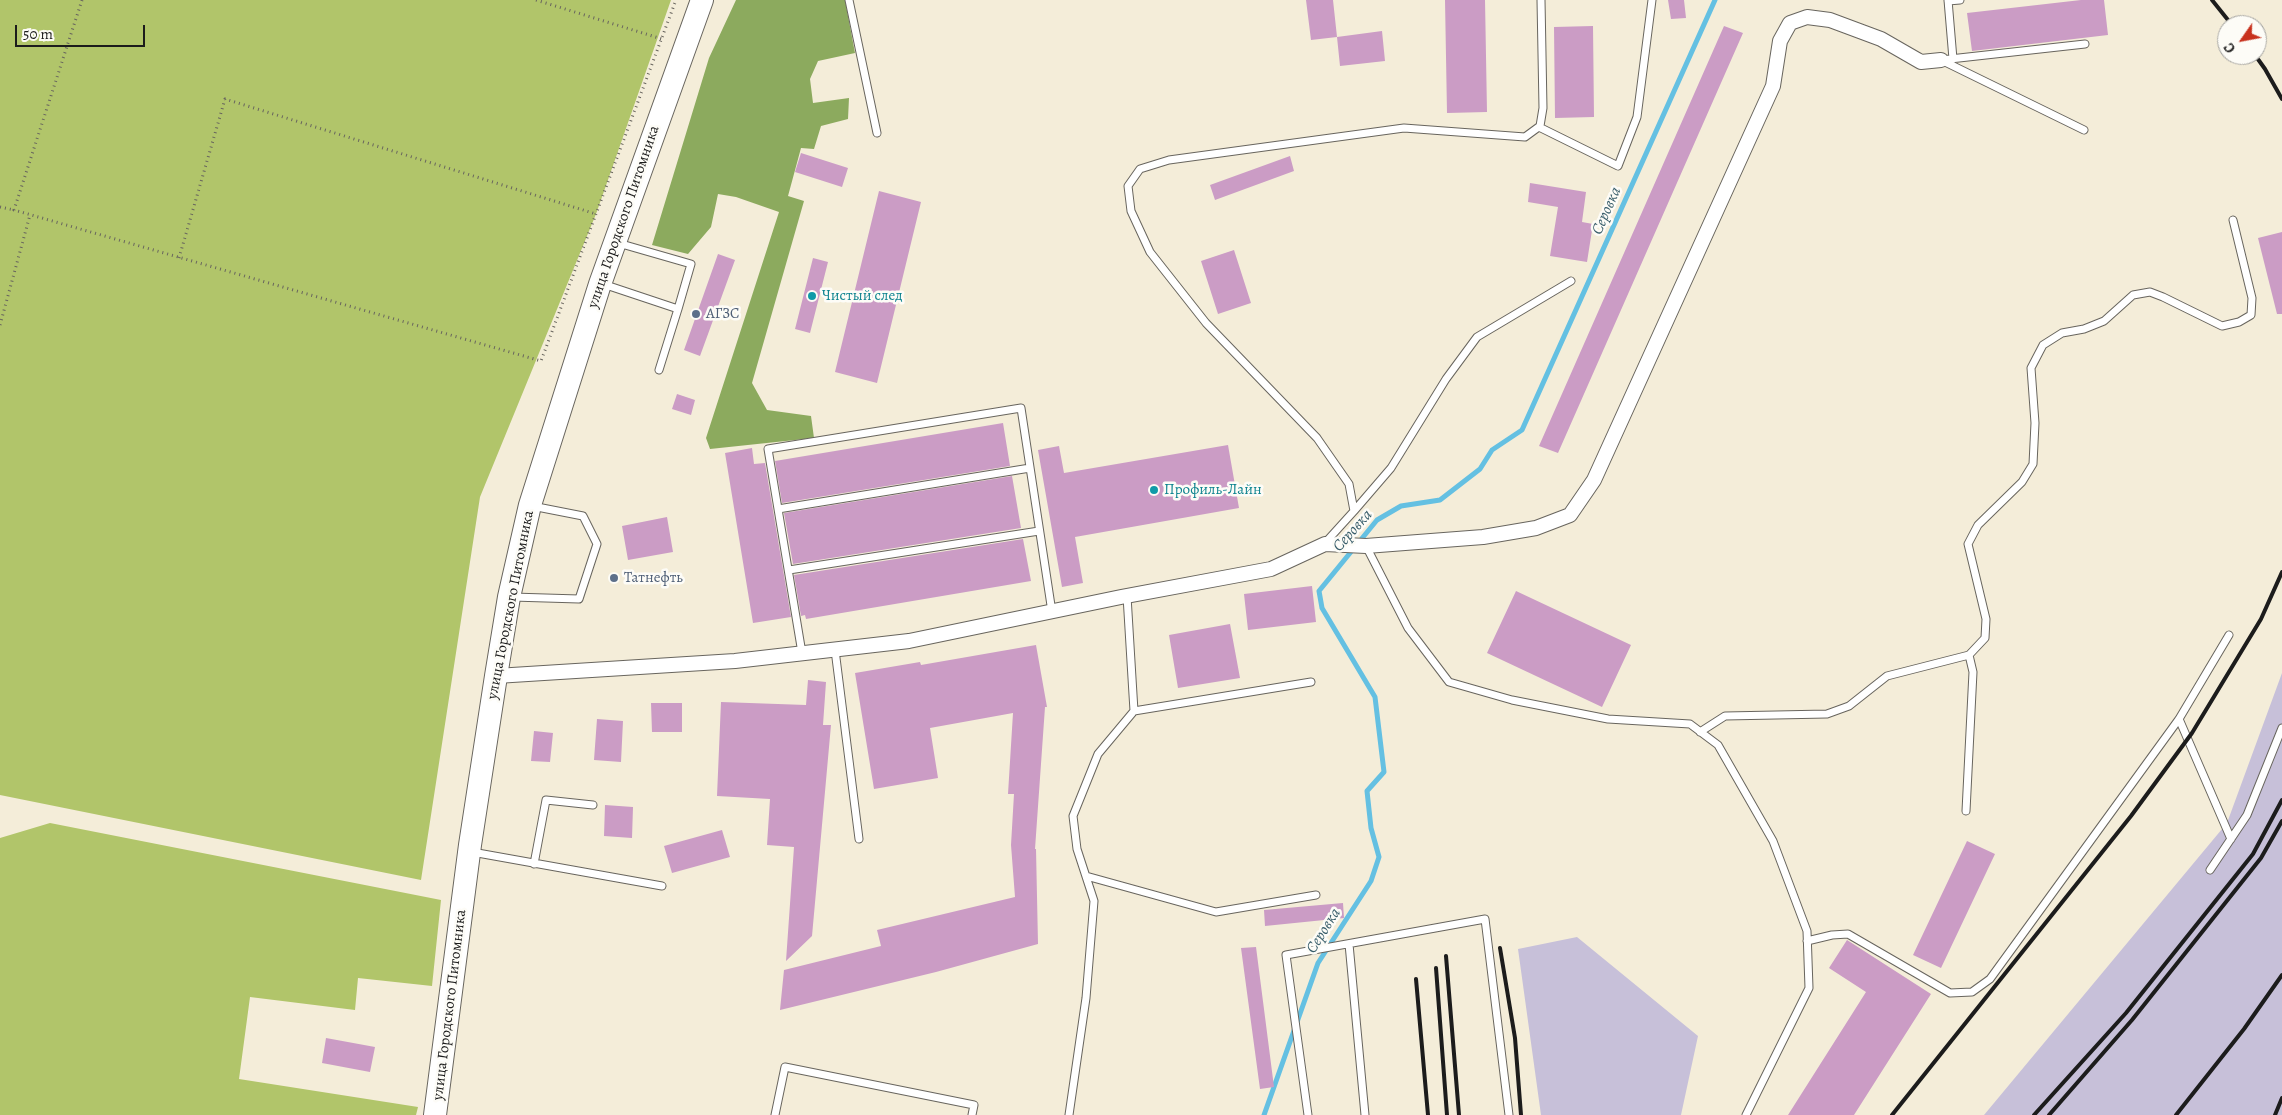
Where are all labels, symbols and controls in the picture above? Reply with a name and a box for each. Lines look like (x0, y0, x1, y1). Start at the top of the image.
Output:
scale bar (18, 15, 148, 47)
north arrow (2217, 15, 2267, 65)
text: 50 m (23, 24, 53, 44)
text: С (2220, 39, 2240, 57)
street label: улица Городского Питомника (584, 123, 664, 311)
water label: Серовка (1588, 184, 1626, 238)
place label: Чистый след (822, 287, 903, 305)
marker: Чистый след (806, 290, 818, 302)
place label: АГЗС (706, 305, 739, 323)
marker: АГЗС (690, 308, 702, 320)
place label: Профиль-Лайн (1164, 481, 1262, 499)
marker: Профиль-Лайн (1148, 484, 1160, 496)
water label: Серовка (1329, 506, 1377, 556)
street label: улица Городского Питомника (484, 509, 538, 701)
place label: Татнефть (624, 569, 683, 587)
marker: Татнефть (608, 572, 620, 584)
water label: Серовка (1303, 905, 1345, 957)
street label: улица Городского Питомника (429, 909, 471, 1101)

